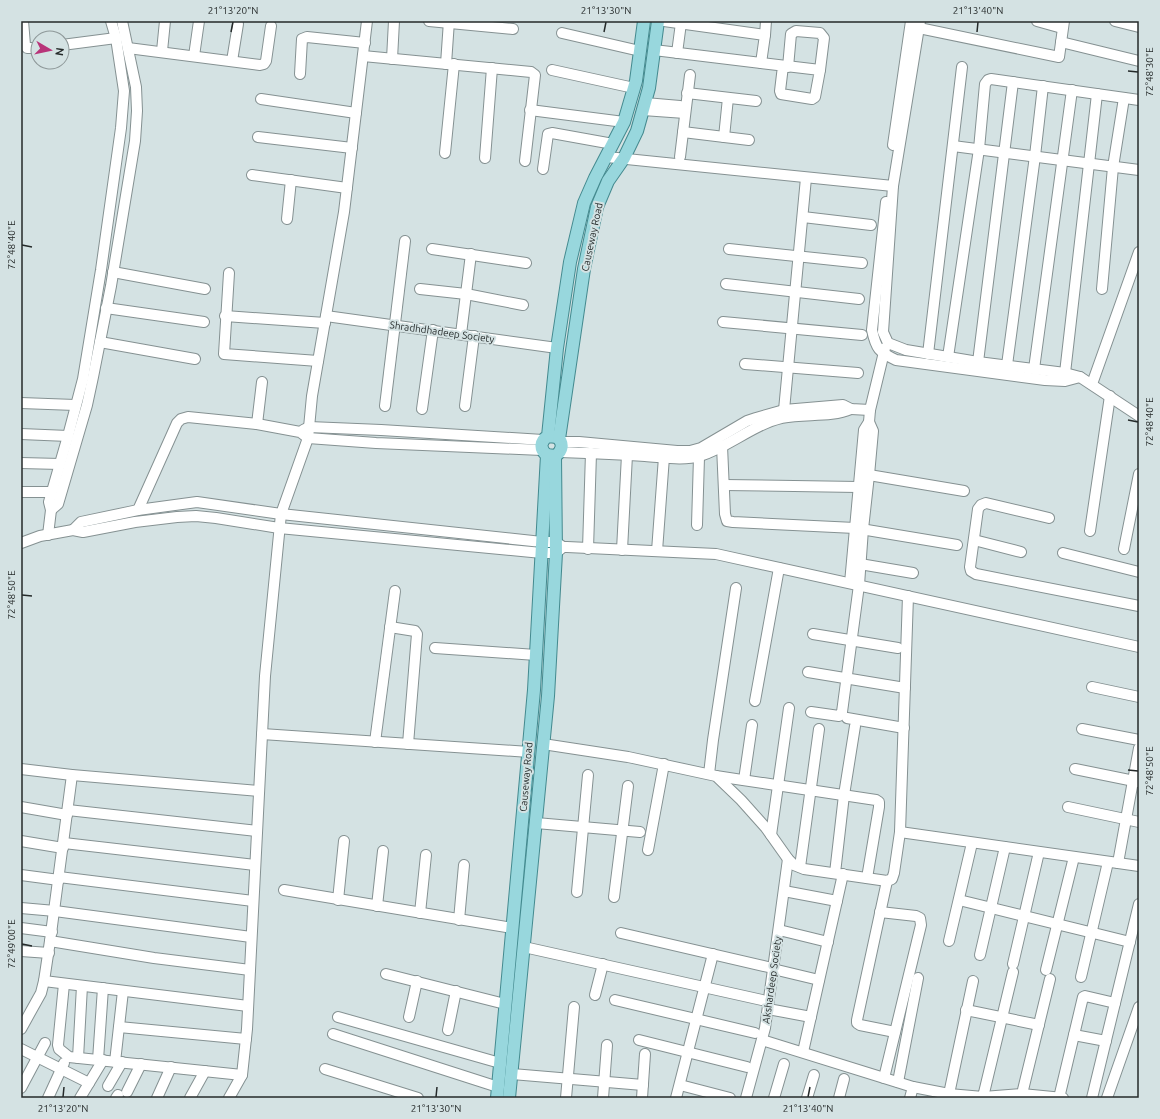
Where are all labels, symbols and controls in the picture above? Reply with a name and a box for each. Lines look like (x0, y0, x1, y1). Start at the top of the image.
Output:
text: 21°13'20"N (208, 5, 258, 16)
text: 21°13'30"N (581, 5, 631, 16)
text: 21°13'40"N (953, 5, 1003, 16)
north arrow (30, 30, 70, 70)
text: N (53, 47, 66, 57)
text: 72°48'30"E (1144, 47, 1155, 97)
street label: Causeway Road (579, 202, 605, 272)
text: 72°48'40"E (6, 220, 17, 270)
street label: Shradhdhadeep Society (389, 319, 495, 345)
text: 72°48'40"E (1144, 397, 1155, 447)
text: 72°48'50"E (6, 570, 17, 620)
street label: Causeway Road (517, 742, 535, 812)
text: 72°48'50"E (1144, 746, 1155, 796)
text: 72°49'00"E (6, 919, 17, 969)
street label: Akshardeep Society (760, 935, 784, 1024)
text: 21°13'20"N (38, 1103, 88, 1114)
text: 21°13'30"N (411, 1103, 461, 1114)
text: 21°13'40"N (783, 1103, 833, 1114)

